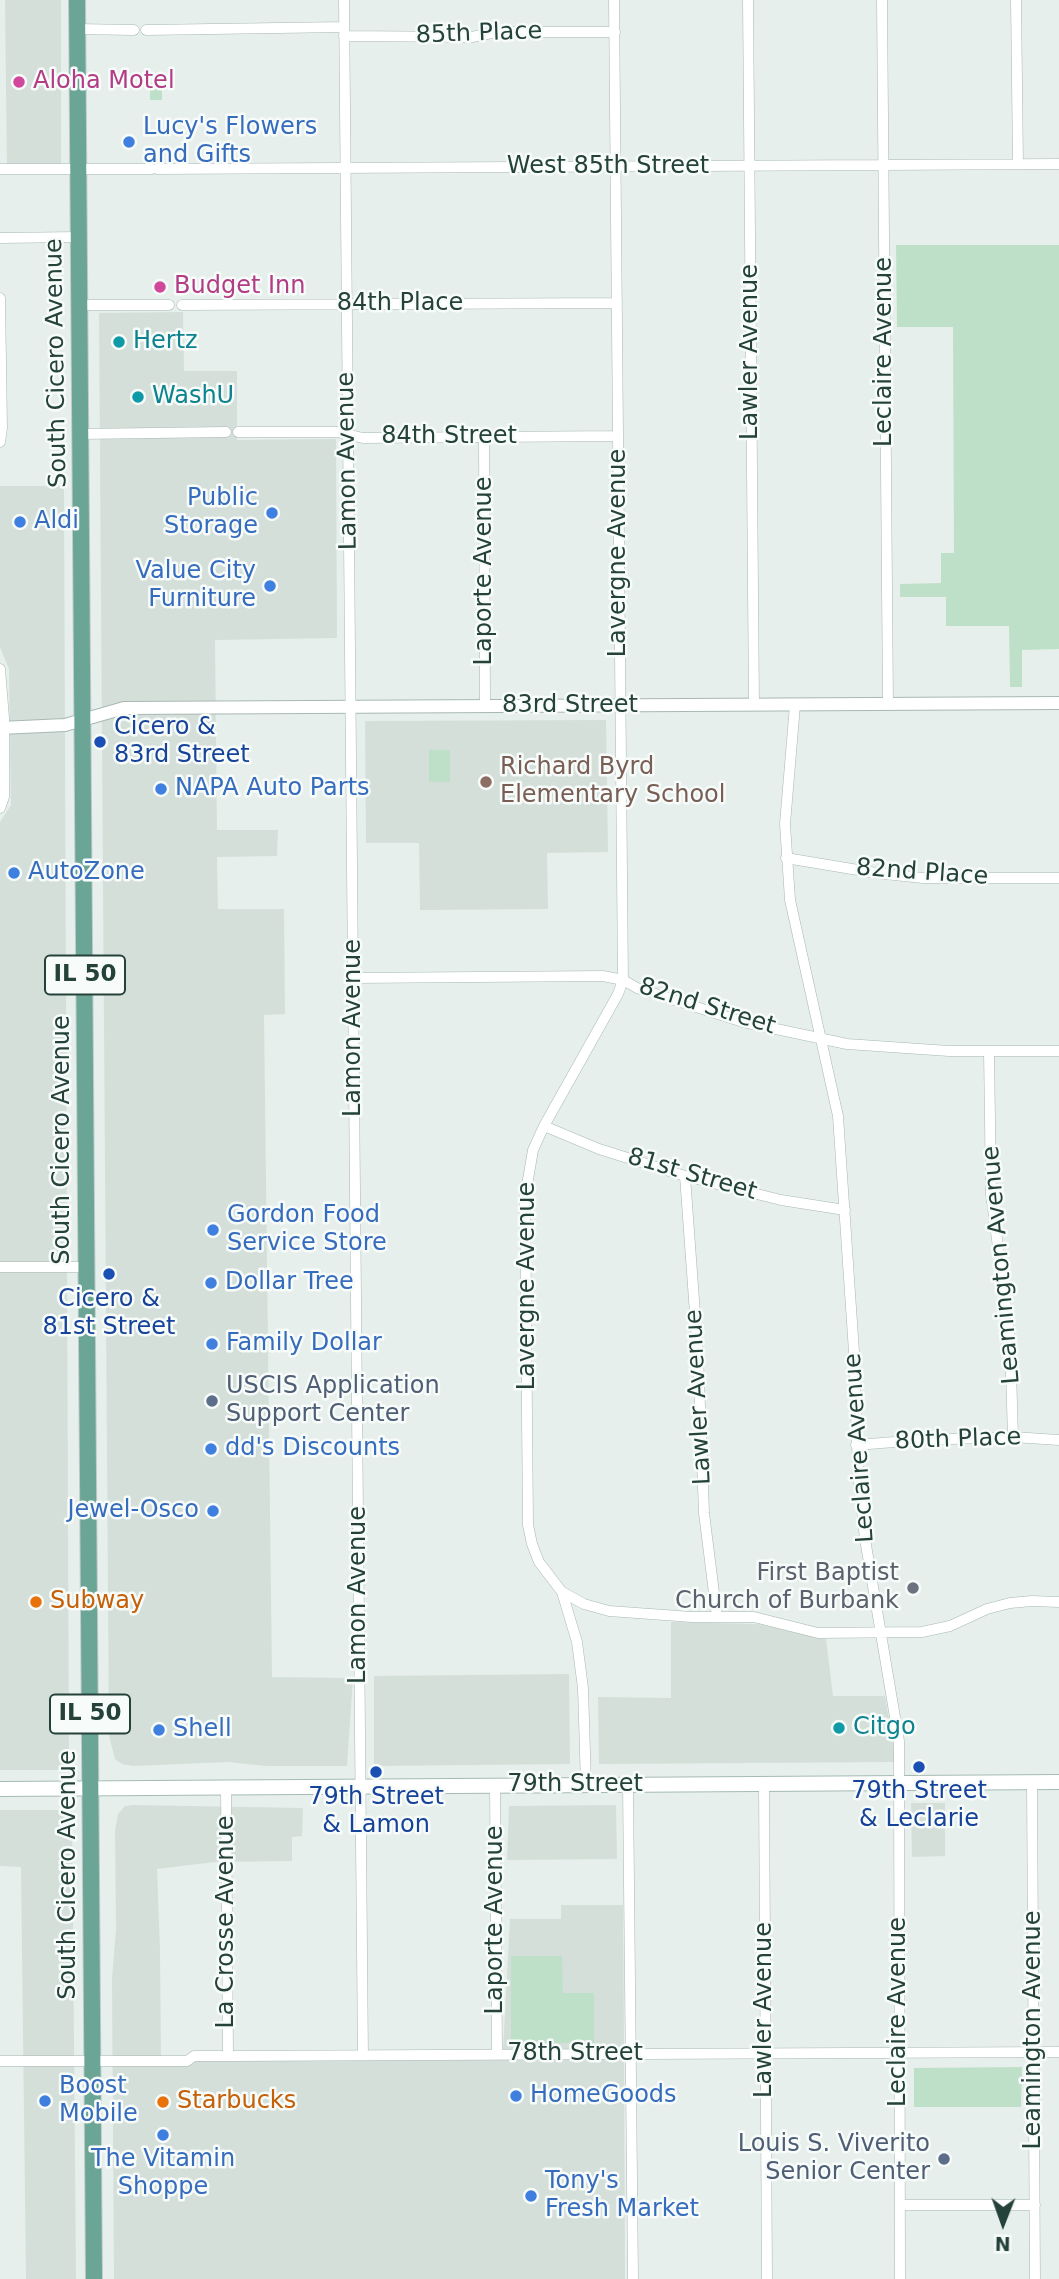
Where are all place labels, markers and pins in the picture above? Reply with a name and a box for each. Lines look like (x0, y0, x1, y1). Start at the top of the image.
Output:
place label: Aloha Motel (33, 68, 175, 96)
marker: Aloha Motel (11, 74, 27, 90)
place label: Lucy's Flowers and Gifts (143, 114, 317, 170)
marker: Lucy's Flowers and Gifts (121, 134, 137, 150)
place label: Budget Inn (174, 273, 305, 301)
marker: Budget Inn (152, 279, 168, 295)
place label: Hertz (133, 328, 198, 356)
marker: Hertz (111, 334, 127, 350)
place label: WashU (152, 383, 234, 411)
marker: WashU (130, 389, 146, 405)
place label: Public Storage (164, 485, 258, 541)
marker: Public Storage (264, 505, 280, 521)
place label: Aldi (34, 508, 79, 536)
marker: Aldi (12, 514, 28, 530)
place label: Value City Furniture (135, 558, 256, 614)
marker: Value City Furniture (262, 578, 278, 594)
place label: Cicero & 83rd Street (114, 714, 250, 770)
marker: Cicero & 83rd Street (92, 734, 108, 750)
place label: Richard Byrd Elementary School (500, 754, 725, 810)
marker: Richard Byrd Elementary School (478, 774, 494, 790)
place label: NAPA Auto Parts (175, 775, 370, 803)
marker: NAPA Auto Parts (153, 781, 169, 797)
place label: AutoZone (28, 859, 145, 887)
marker: AutoZone (6, 865, 22, 881)
place label: Gordon Food Service Store (227, 1202, 387, 1258)
marker: Gordon Food Service Store (205, 1222, 221, 1238)
marker: Cicero & 81st Street (101, 1266, 117, 1282)
place label: Dollar Tree (225, 1269, 354, 1297)
marker: Dollar Tree (203, 1275, 219, 1291)
place label: Cicero & 81st Street (42, 1286, 176, 1342)
place label: Family Dollar (226, 1330, 382, 1358)
marker: Family Dollar (204, 1336, 220, 1352)
place label: USCIS Application Support Center (226, 1373, 440, 1429)
marker: USCIS Application Support Center (204, 1393, 220, 1409)
place label: dd's Discounts (225, 1435, 400, 1463)
marker: dd's Discounts (203, 1441, 219, 1457)
place label: Jewel-Osco (67, 1497, 199, 1525)
marker: Jewel-Osco (205, 1503, 221, 1519)
place label: First Baptist Church of Burbank (675, 1560, 899, 1616)
marker: First Baptist Church of Burbank (905, 1580, 921, 1596)
place label: Subway (50, 1588, 144, 1616)
marker: Subway (28, 1594, 44, 1610)
place label: Citgo (853, 1714, 916, 1742)
place label: Shell (173, 1716, 232, 1744)
marker: Citgo (831, 1720, 847, 1736)
marker: Shell (151, 1722, 167, 1738)
marker: 79th Street & Leclarie (911, 1759, 927, 1775)
marker: 79th Street & Lamon (368, 1764, 384, 1780)
place label: 79th Street & Leclarie (851, 1778, 987, 1834)
place label: 79th Street & Lamon (308, 1784, 444, 1840)
place label: Boost Mobile (59, 2073, 138, 2129)
place label: HomeGoods (530, 2082, 677, 2110)
place label: Starbucks (177, 2088, 296, 2116)
marker: HomeGoods (508, 2088, 524, 2104)
marker: Boost Mobile (37, 2093, 53, 2109)
marker: Starbucks (155, 2094, 171, 2110)
marker: The Vitamin Shoppe (155, 2127, 171, 2143)
place label: Louis S. Viverito Senior Center (738, 2131, 930, 2187)
place label: The Vitamin Shoppe (91, 2146, 235, 2202)
marker: Louis S. Viverito Senior Center (936, 2151, 952, 2167)
place label: Tony's Fresh Market (545, 2168, 699, 2224)
marker: Tony's Fresh Market (523, 2188, 539, 2204)

